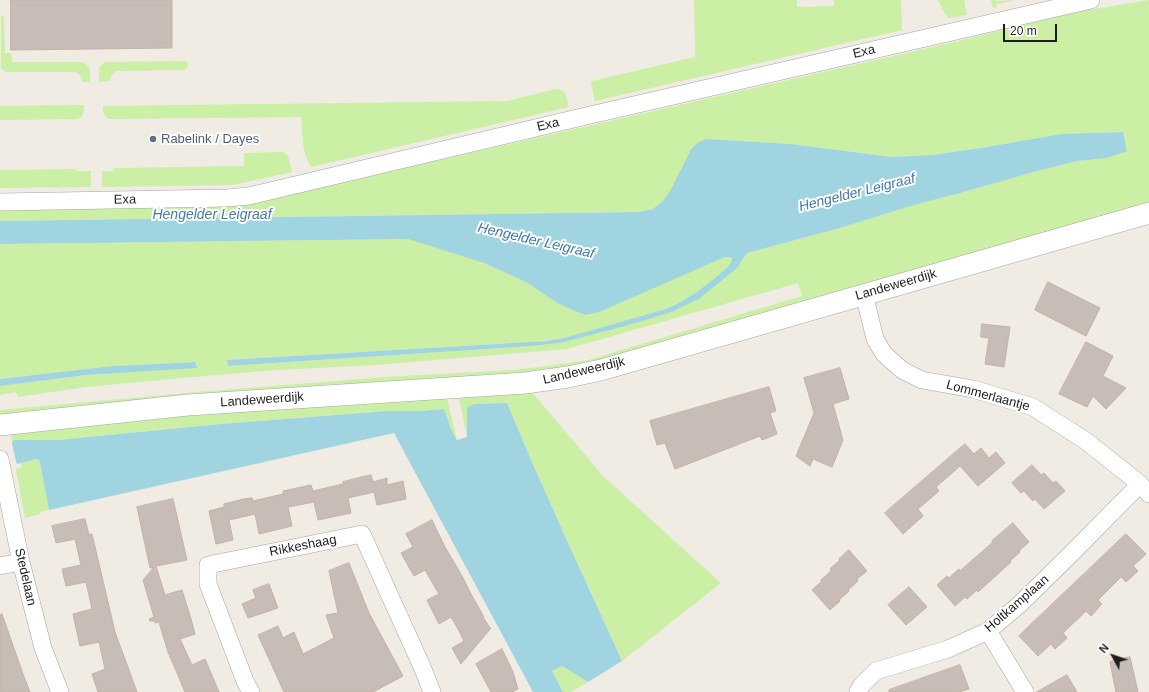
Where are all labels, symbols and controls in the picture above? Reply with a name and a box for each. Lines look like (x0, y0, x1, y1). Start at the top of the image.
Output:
scale bar (1005, 16, 1059, 42)
text: 20 m (1010, 24, 1037, 38)
street label: Exa (851, 42, 877, 62)
street label: Exa (535, 115, 561, 135)
place label: Rabelink / Dayes (161, 131, 259, 147)
marker: Rabelink / Dayes (148, 134, 158, 144)
water label: Hengelder Leigraaf (797, 170, 917, 216)
street label: Exa (114, 192, 136, 208)
water label: Hengelder Leigraaf (152, 207, 272, 223)
water label: Hengelder Leigraaf (476, 219, 596, 263)
street label: Landeweerdijk (854, 266, 938, 304)
street label: Landeweerdijk (541, 354, 627, 388)
street label: Lommerlaantje (944, 377, 1032, 415)
street label: Landeweerdijk (220, 389, 304, 411)
street label: Rikkeshaag (268, 532, 338, 560)
street label: Stedelaan (11, 547, 39, 607)
street label: Holtkamplaan (982, 572, 1052, 636)
north arrow (1093, 636, 1133, 676)
text: N (1097, 641, 1111, 655)

